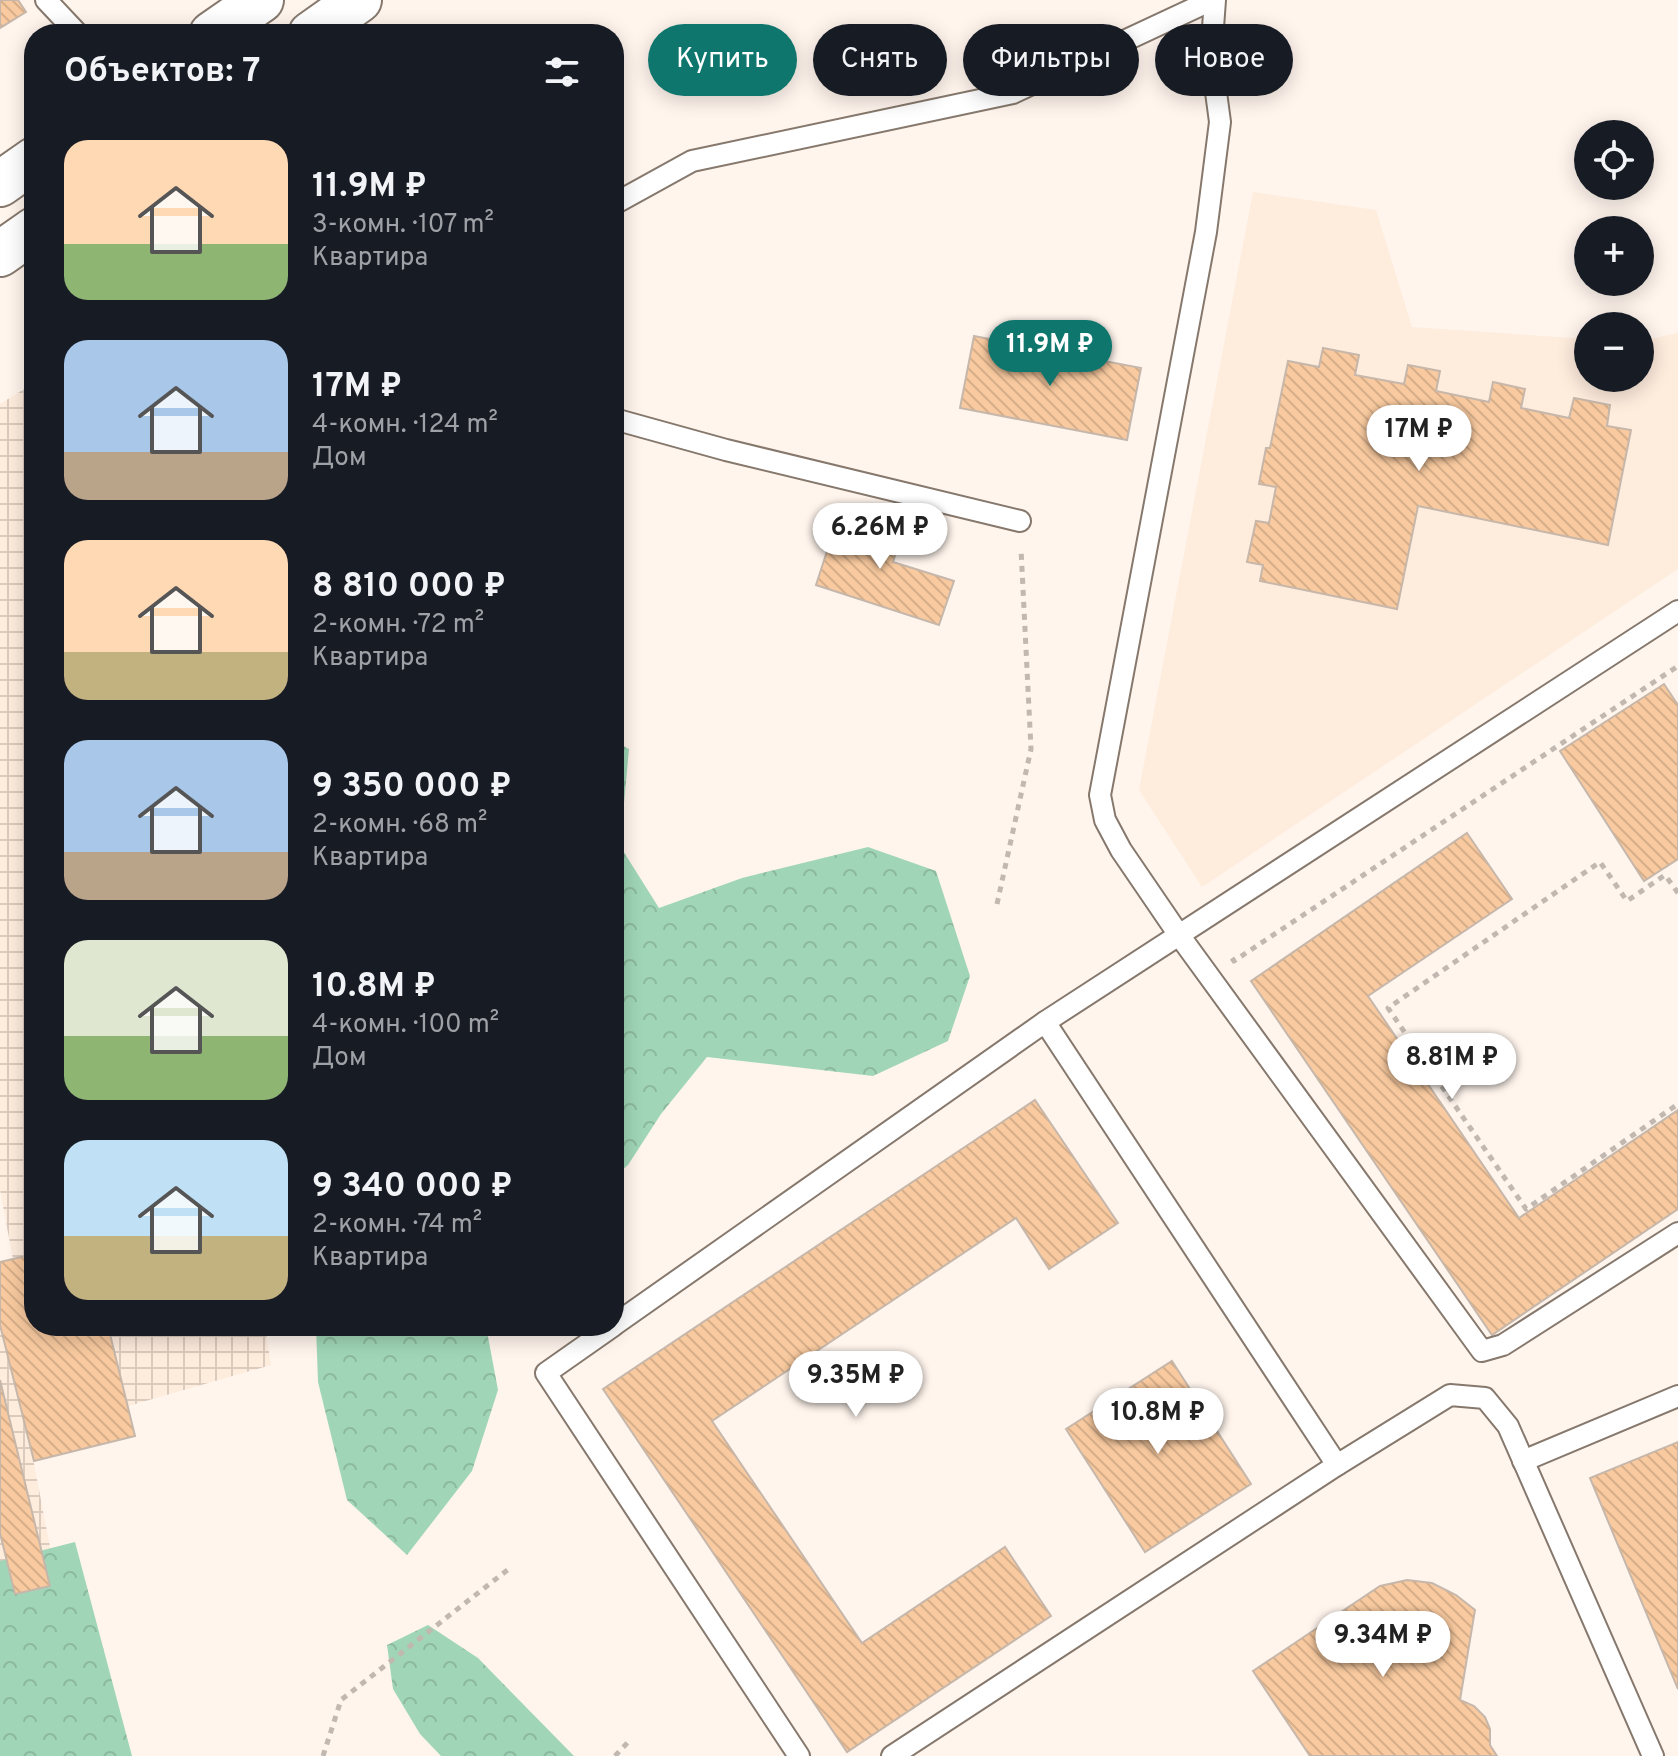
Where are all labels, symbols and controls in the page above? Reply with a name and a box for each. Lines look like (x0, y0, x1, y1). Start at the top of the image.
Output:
chip: Купить (648, 24, 797, 96)
chip: Снять (813, 24, 947, 96)
chip: Фильтры (963, 24, 1139, 96)
chip: Новое (1155, 24, 1293, 96)
icon: filters (540, 50, 584, 94)
text: Объектов: 7 (64, 51, 260, 94)
map controls (1574, 120, 1654, 392)
button: locate (1574, 120, 1654, 200)
text: 11.9M ₽ (312, 166, 427, 209)
icon: home (128, 172, 224, 268)
text: 3-комн. · 107 m² (312, 209, 494, 242)
button: + (1574, 216, 1654, 296)
text: Квартира (312, 242, 428, 275)
button: − (1574, 312, 1654, 392)
pin: 11.9M ₽ (976, 320, 1124, 388)
text: 11.9M ₽ (1006, 329, 1094, 362)
text: 17M ₽ (312, 366, 402, 409)
icon: home (128, 372, 224, 468)
pin: 17M ₽ (1363, 405, 1475, 473)
text: 4-комн. · 124 m² (312, 409, 498, 442)
text: 17M ₽ (1385, 414, 1453, 447)
text: Дом (312, 442, 367, 475)
pin: 6.26M ₽ (806, 503, 954, 571)
text: 6.26M ₽ (831, 512, 929, 545)
text: 8 810 000 ₽ (312, 566, 506, 609)
icon: home (128, 572, 224, 668)
text: 2-комн. · 72 m² (312, 609, 484, 642)
text: Квартира (312, 642, 428, 675)
text: 9 350 000 ₽ (312, 766, 512, 809)
icon: home (128, 772, 224, 868)
text: 2-комн. · 68 m² (312, 809, 488, 842)
text: Квартира (312, 842, 428, 875)
text: 10.8M ₽ (312, 966, 436, 1009)
icon: home (128, 972, 224, 1068)
text: 4-комн. · 100 m² (312, 1009, 499, 1042)
pin: 8.81M ₽ (1378, 1033, 1526, 1101)
text: Дом (312, 1042, 367, 1075)
text: 8.81M ₽ (1405, 1042, 1499, 1075)
text: 9 340 000 ₽ (312, 1166, 513, 1209)
icon: home (128, 1172, 224, 1268)
text: 2-комн. · 74 m² (312, 1209, 482, 1242)
text: Квартира (312, 1242, 428, 1275)
pin: 9.35M ₽ (782, 1351, 930, 1419)
text: 9.35M ₽ (807, 1360, 905, 1393)
pin: 10.8M ₽ (1084, 1388, 1232, 1456)
text: 10.8M ₽ (1111, 1397, 1205, 1430)
pin: 9.34M ₽ (1309, 1611, 1457, 1679)
text: 9.34M ₽ (1333, 1620, 1433, 1653)

